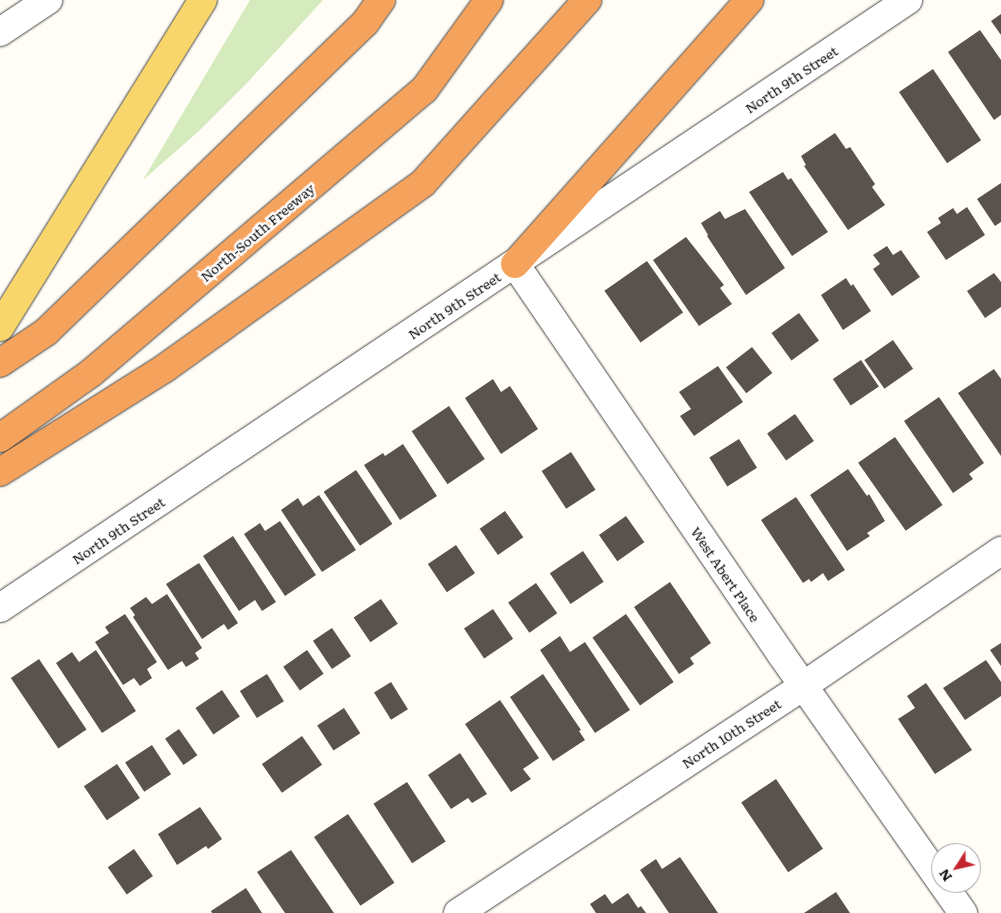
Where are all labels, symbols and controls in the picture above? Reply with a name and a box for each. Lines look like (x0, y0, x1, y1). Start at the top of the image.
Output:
street label: North 9th Street (741, 42, 841, 116)
street label: North-South Freeway (197, 179, 317, 285)
street label: North 9th Street (404, 268, 504, 342)
street label: North 9th Street (68, 493, 168, 567)
street label: West Abert Place (688, 523, 764, 625)
street label: North 10th Street (678, 695, 784, 771)
north arrow (931, 843, 981, 893)
text: N (933, 865, 956, 887)

